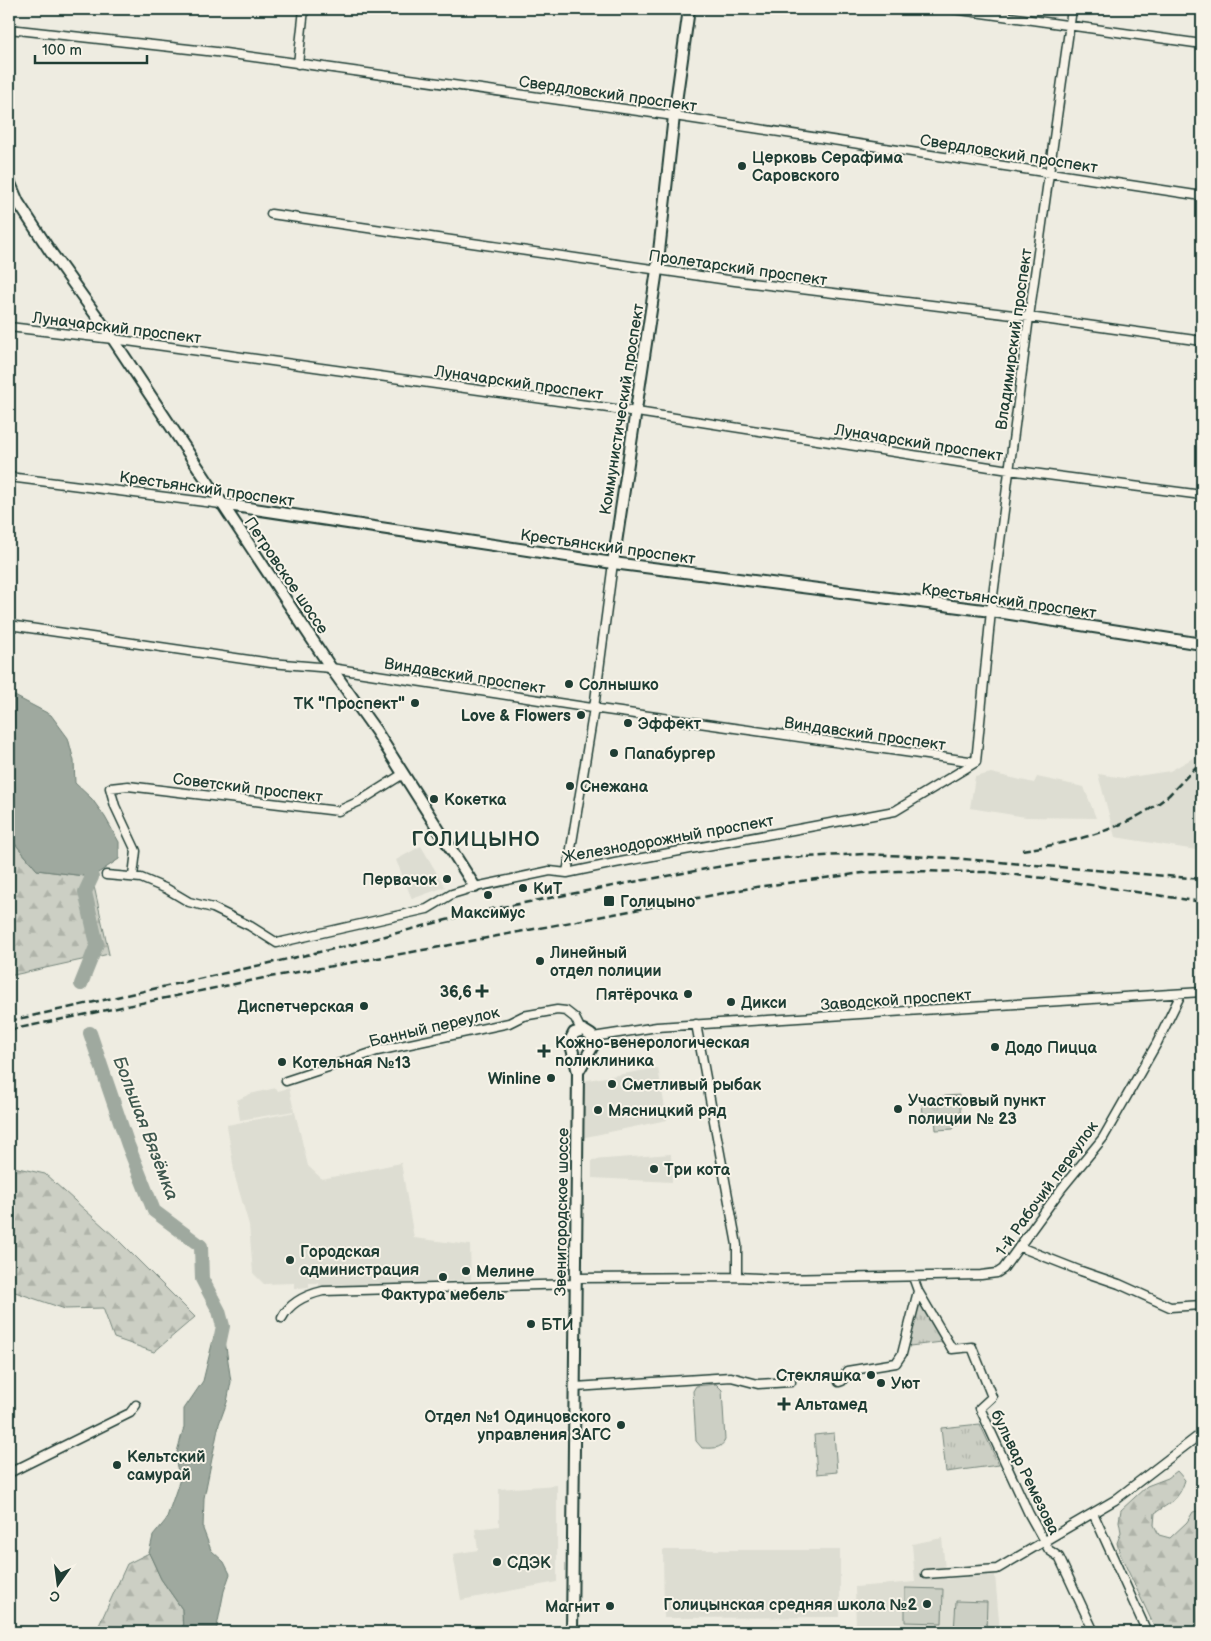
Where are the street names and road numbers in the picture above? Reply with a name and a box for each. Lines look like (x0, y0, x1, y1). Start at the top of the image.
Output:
street label: Свердловский проспект (518, 73, 699, 116)
street label: Свердловский проспект (919, 131, 1099, 178)
street label: Пролетарский проспект (647, 247, 829, 291)
street label: Владимирский проспект (992, 247, 1037, 431)
street label: Коммунистический проспект (596, 302, 649, 516)
street label: Луначарский проспект (30, 309, 203, 348)
street label: Луначарский проспект (432, 362, 605, 405)
street label: Луначарский проспект (832, 421, 1005, 466)
street label: Крестьянский проспект (118, 468, 296, 511)
street label: Петровское шоссе (240, 514, 332, 638)
street label: Крестьянский проспект (519, 526, 697, 569)
street label: Крестьянский проспект (920, 580, 1098, 623)
street label: Виндавский проспект (383, 654, 547, 699)
street label: Виндавский проспект (783, 714, 947, 755)
street label: Советский проспект (172, 770, 324, 807)
street label: Железнодорожный проспект (561, 811, 776, 867)
street label: Заводской проспект (820, 986, 973, 1015)
street label: Банный переулок (367, 1003, 502, 1052)
street label: 1-й Рабочий переулок (992, 1117, 1103, 1260)
street label: Звенигородское шоссе (552, 1128, 573, 1296)
street label: бульвар Ремезова (986, 1407, 1063, 1539)

